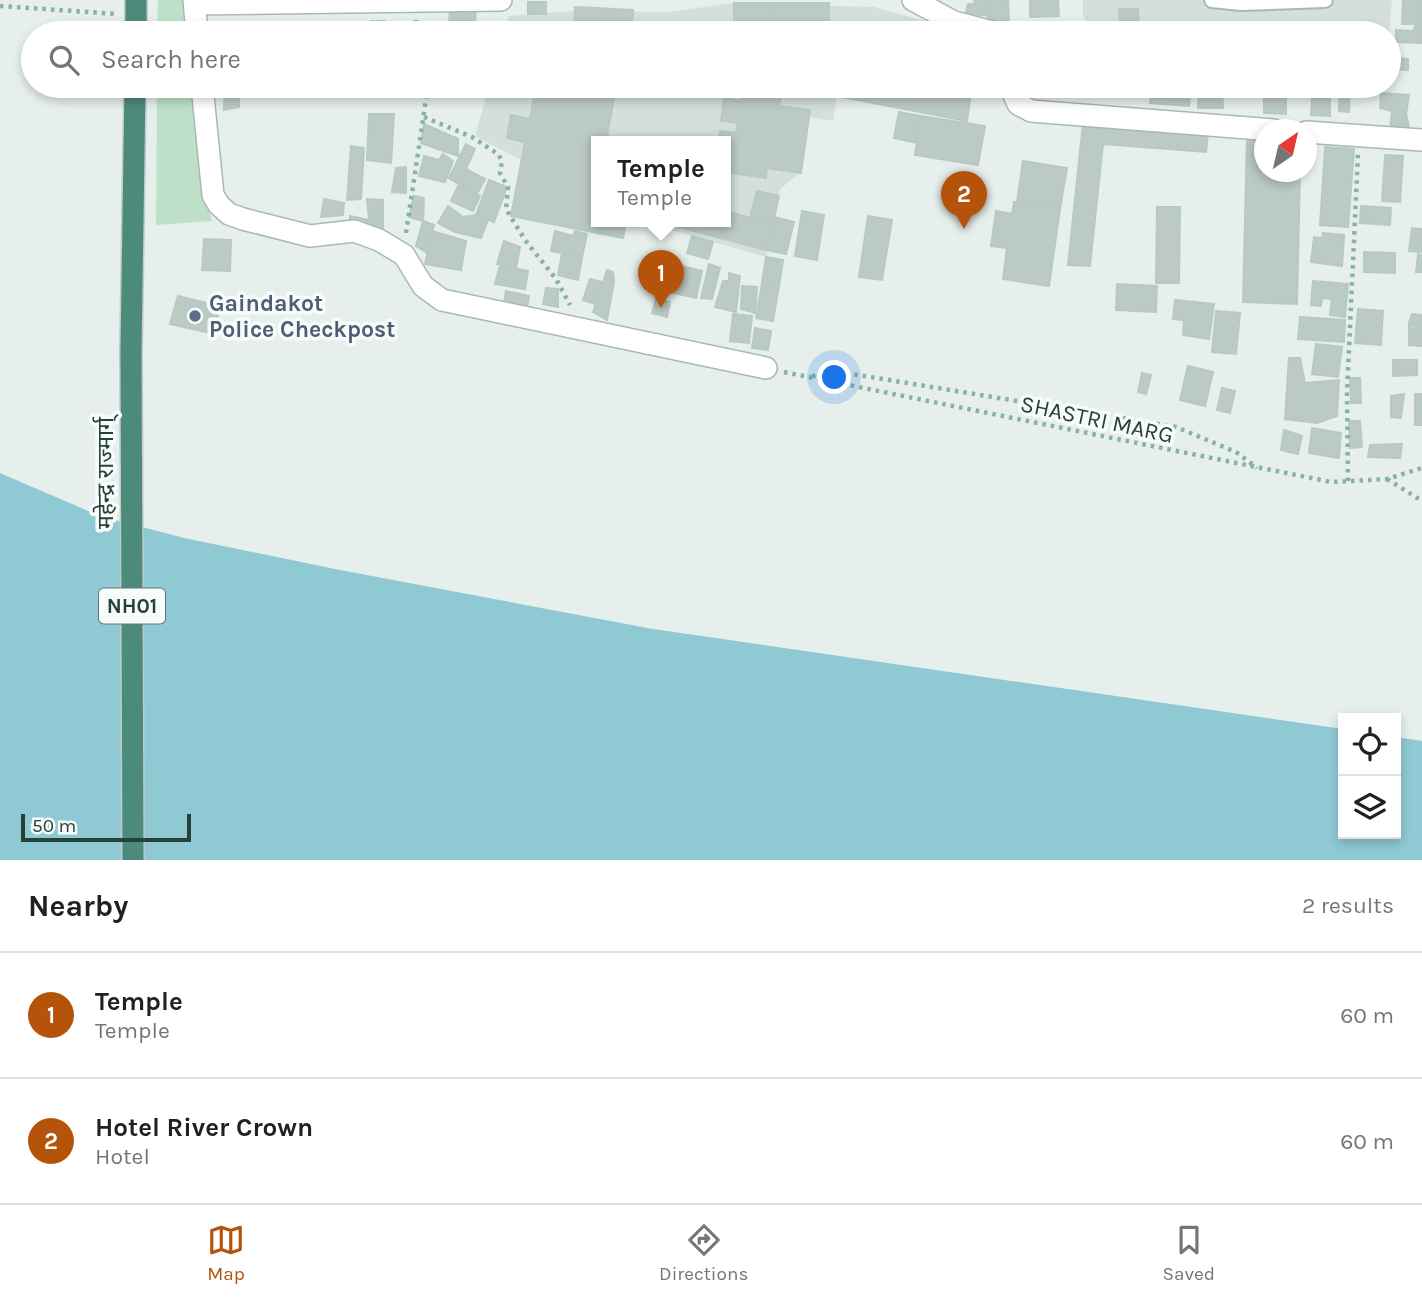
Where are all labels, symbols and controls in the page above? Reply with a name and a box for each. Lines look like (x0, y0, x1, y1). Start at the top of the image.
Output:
search box (21, 21, 1401, 98)
icon: search (45, 41, 83, 79)
text: Search here (101, 44, 241, 75)
north arrow (1254, 119, 1317, 182)
popup (591, 136, 731, 227)
text: Temple (617, 153, 705, 184)
pin: 2 (941, 171, 987, 229)
text: Temple (617, 184, 692, 211)
pin: 1 (638, 250, 684, 308)
place label: Gaindakot Police Checkpost (209, 290, 395, 343)
marker: Gaindakot Police Checkpost (187, 308, 203, 324)
your location (817, 360, 851, 394)
street label: SHASTRI MARG (1018, 390, 1176, 449)
street label: महेन्द्र राज्मार्ग् (92, 413, 119, 529)
road number: NH01 (99, 588, 165, 624)
map controls (1338, 713, 1401, 839)
button: locate (1338, 713, 1401, 776)
button: layers (1338, 776, 1401, 839)
scale bar (21, 811, 191, 843)
text: 50 m (32, 815, 76, 837)
text: Nearby (28, 888, 128, 924)
text: 2 results (1302, 892, 1394, 919)
text: Temple (95, 986, 183, 1017)
text: 1 (47, 1002, 55, 1029)
text: 60 m (1340, 1002, 1394, 1029)
text: Temple (95, 1017, 170, 1044)
text: Hotel River Crown (95, 1112, 313, 1143)
text: 2 (44, 1128, 58, 1155)
text: 60 m (1340, 1128, 1394, 1155)
text: Hotel (95, 1143, 150, 1170)
tab: Map (207, 1221, 245, 1285)
tab: Directions (659, 1221, 748, 1285)
tab: Saved (1162, 1221, 1215, 1285)

